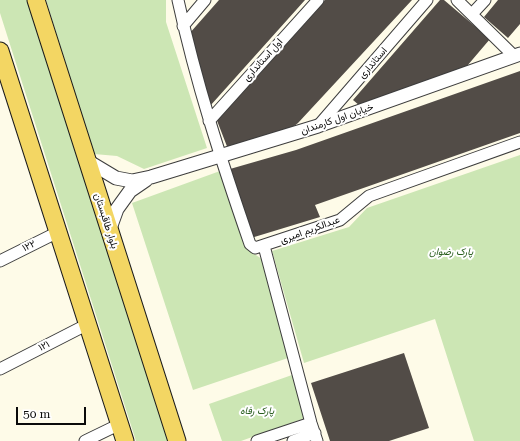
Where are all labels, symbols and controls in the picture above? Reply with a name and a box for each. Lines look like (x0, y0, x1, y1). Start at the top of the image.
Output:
street label: اول استانداری (241, 36, 285, 84)
street label: استانداری (356, 45, 390, 81)
street label: خیابان اول کارمندان (299, 101, 375, 137)
street label: بلوار طاقبستان (91, 192, 121, 250)
street label: عبدالکریم امیری (278, 214, 342, 246)
street label: ۱۲۲ (20, 238, 38, 254)
park label: پارک رضوان (429, 246, 473, 258)
street label: ۱۲۱ (36, 338, 52, 354)
scale bar (18, 399, 88, 425)
park label: پارک رفاه (240, 405, 274, 417)
text: 50 m (23, 407, 50, 421)

